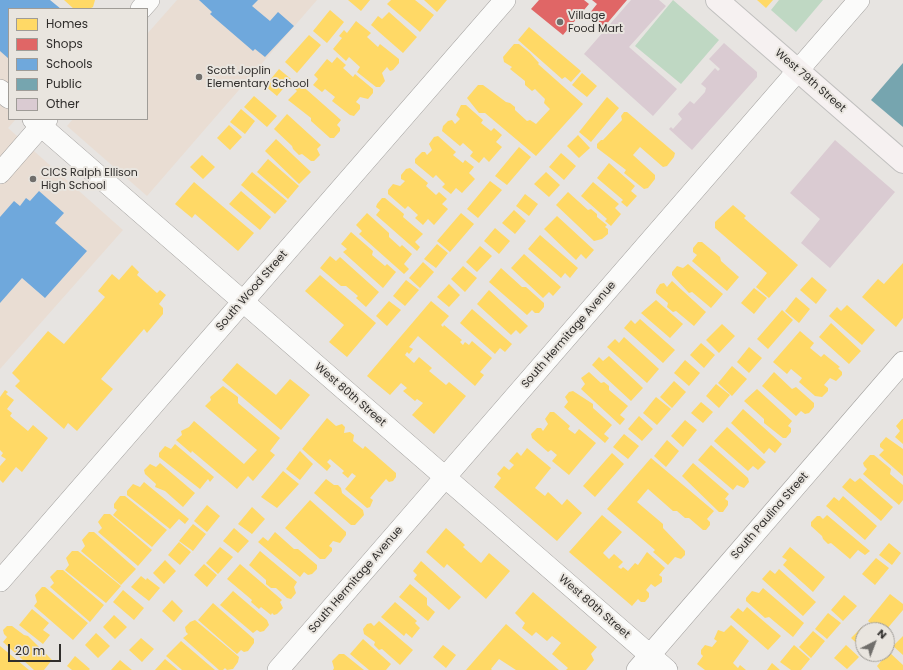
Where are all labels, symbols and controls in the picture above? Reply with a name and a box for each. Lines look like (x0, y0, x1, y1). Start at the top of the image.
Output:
legend (8, 8, 148, 120)
place label: Village Food Mart (568, 9, 623, 35)
text: Homes (46, 15, 88, 32)
marker: Village Food Mart (555, 17, 565, 27)
text: Shops (46, 35, 83, 52)
street label: West 79th Street (772, 47, 848, 115)
text: Schools (46, 55, 93, 72)
place label: Scott Joplin Elementary School (207, 64, 309, 90)
marker: Scott Joplin Elementary School (194, 72, 204, 82)
text: Public (46, 75, 82, 92)
text: Other (46, 95, 79, 112)
place label: CICS Ralph Ellison High School (41, 166, 138, 192)
marker: CICS Ralph Ellison High School (28, 174, 38, 184)
street label: South Wood Street (214, 248, 290, 334)
street label: South Hermitage Avenue (519, 279, 619, 391)
street label: West 80th Street (312, 360, 388, 430)
street label: South Paulina Street (729, 470, 811, 562)
street label: South Hermitage Avenue (306, 524, 406, 636)
street label: West 80th Street (556, 572, 632, 642)
north arrow (855, 622, 895, 662)
text: N (874, 625, 891, 643)
scale bar (10, 636, 63, 662)
text: 20 m (15, 642, 45, 659)

